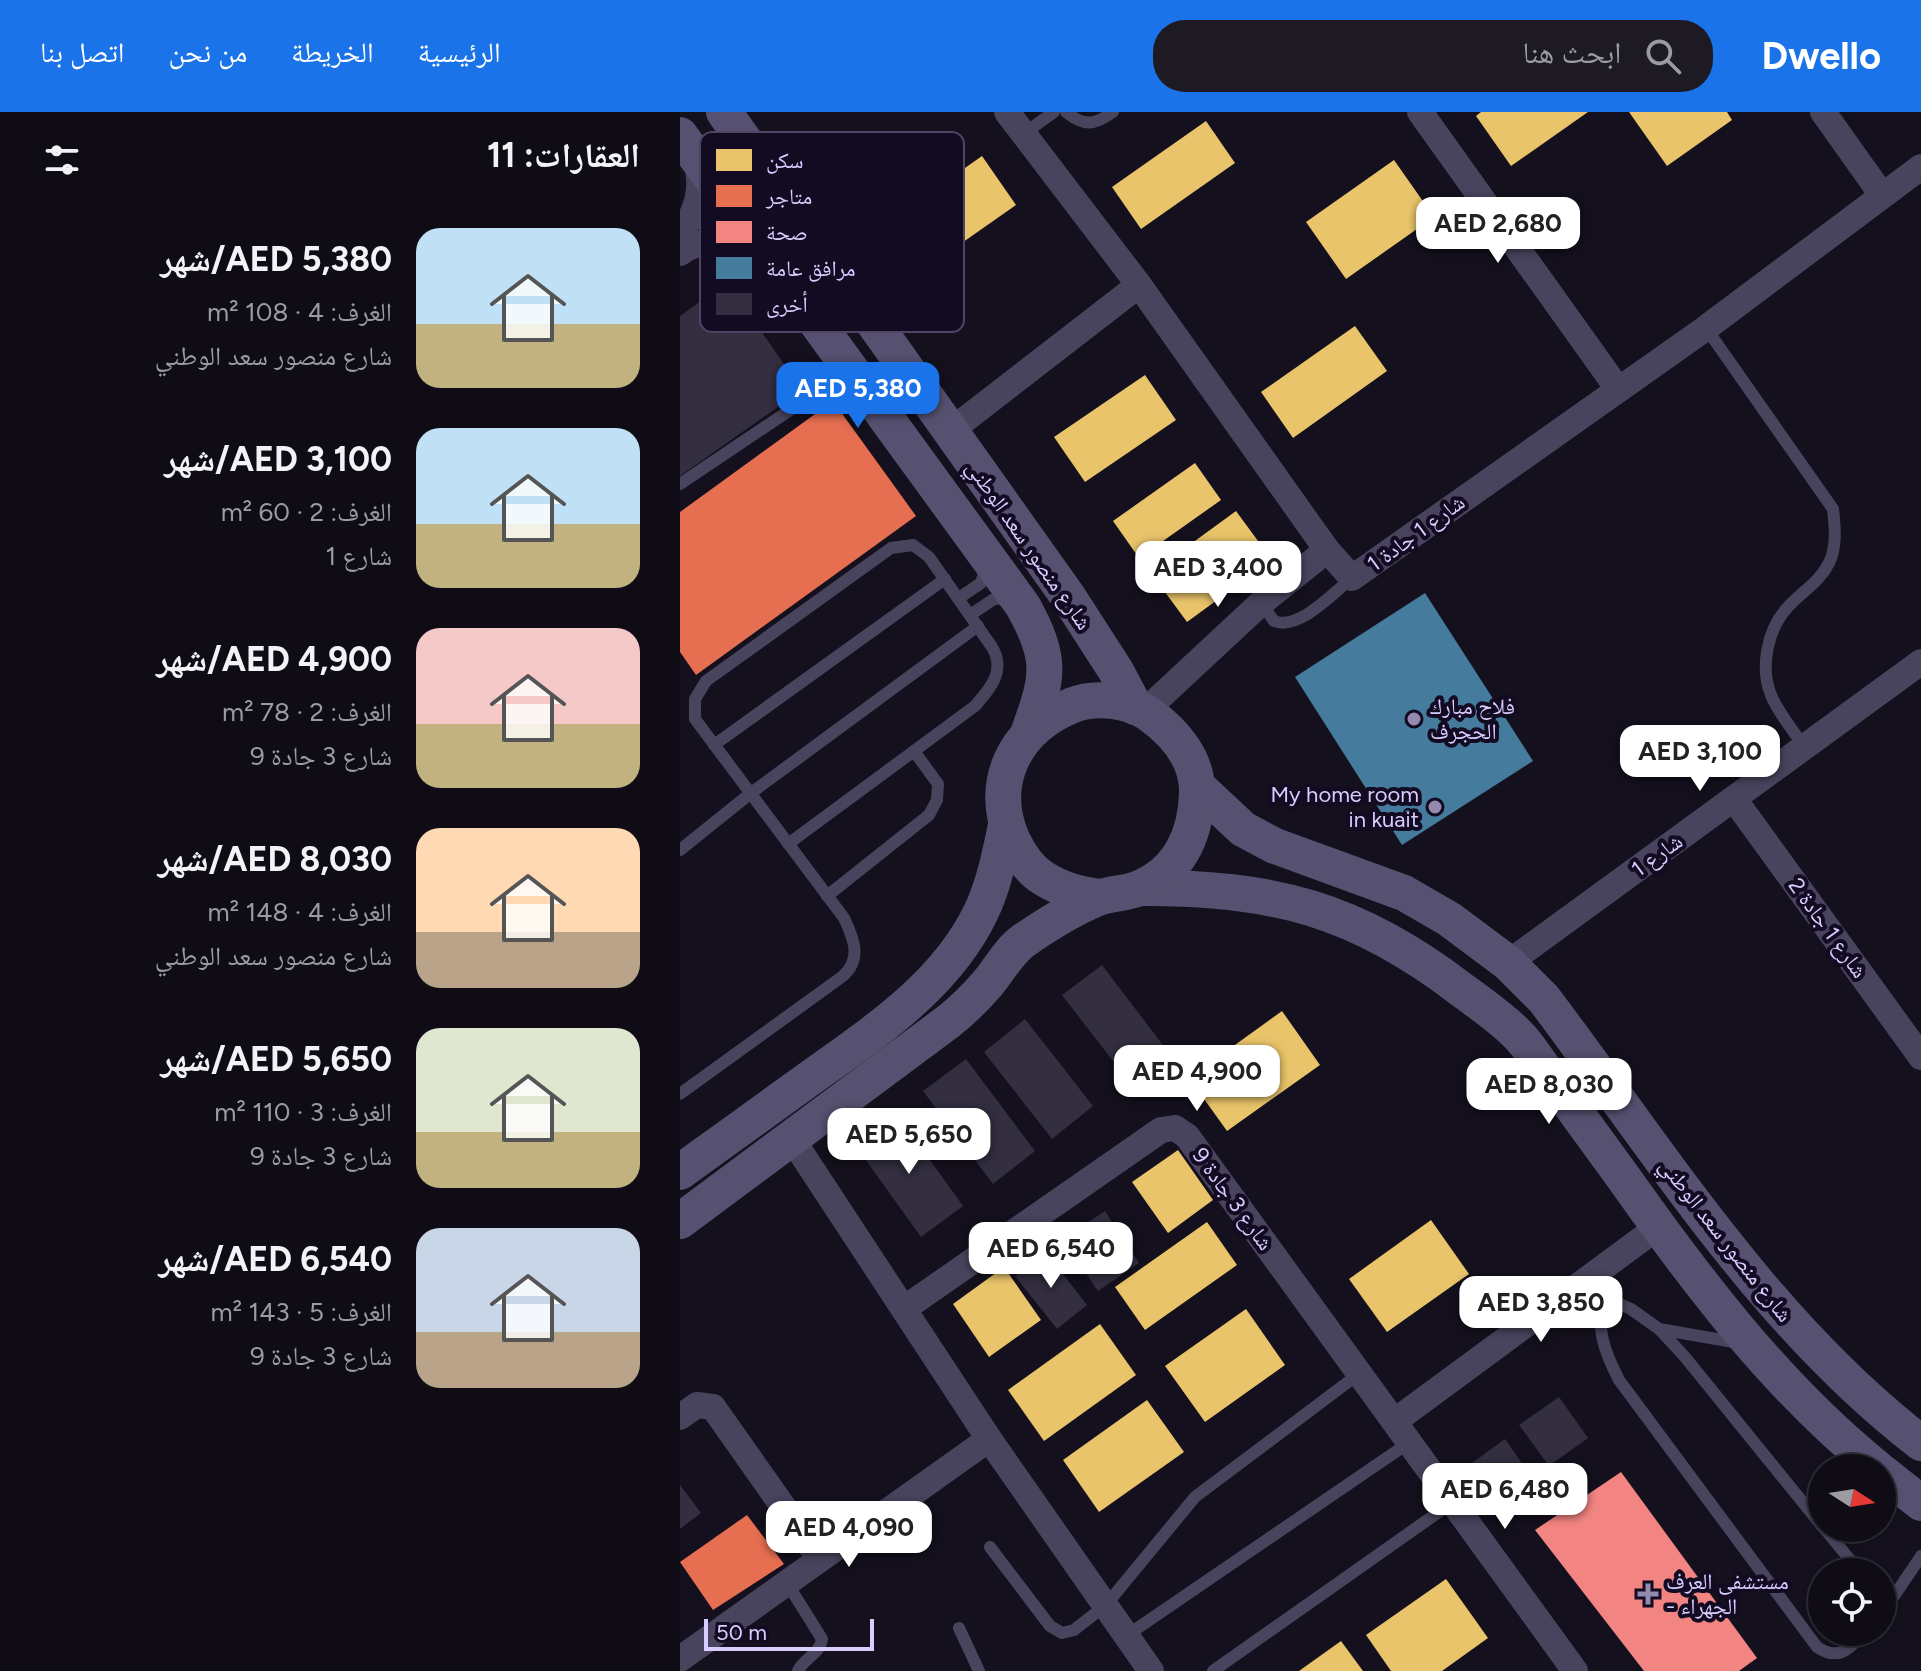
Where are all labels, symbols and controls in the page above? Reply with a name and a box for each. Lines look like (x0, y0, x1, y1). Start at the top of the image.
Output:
search box (1153, 20, 1713, 92)
text: Dwello (1761, 33, 1881, 79)
text: ابحث هنا (1523, 34, 1621, 71)
icon: search (1641, 34, 1685, 78)
text: اتصل بنا (40, 35, 124, 69)
text: من نحن (168, 35, 247, 69)
text: الخريطة (291, 35, 374, 69)
text: الرئيسية (418, 35, 501, 69)
legend (700, 132, 964, 332)
text: العقارات: 11 (487, 135, 640, 176)
icon: filters (40, 138, 84, 182)
text: سكن (766, 147, 803, 174)
text: متاجر (765, 183, 812, 210)
pin: AED 2,680 (1406, 197, 1590, 265)
text: AED 2,680 (1434, 207, 1562, 239)
text: صحة (766, 219, 808, 246)
text: AED 5,380/شهر (160, 239, 392, 280)
text: مرافق عامة (766, 255, 856, 282)
icon: home (480, 260, 576, 356)
text: أخرى (766, 291, 808, 318)
text: الغرف: 4 · 108 m² (207, 296, 392, 328)
text: شارع منصور سعد الوطني (155, 340, 392, 372)
pin: AED 5,380 (766, 362, 950, 430)
text: AED 5,380 (794, 372, 922, 404)
text: AED 3,100/شهر (164, 439, 392, 480)
street label: شارع منصور سعد الوطني (957, 455, 1098, 637)
icon: home (480, 460, 576, 556)
street label: شارع 1 جادة 1 (1362, 489, 1470, 577)
text: الغرف: 2 · 60 m² (221, 496, 392, 528)
text: شارع 1 (325, 540, 392, 572)
pin: AED 3,400 (1126, 541, 1310, 609)
text: AED 3,400 (1153, 551, 1283, 583)
text: AED 4,900/شهر (156, 639, 392, 680)
icon: home (480, 660, 576, 756)
place label: فلاح مبارك الحجرف (1430, 693, 1515, 745)
text: الغرف: 2 · 78 m² (222, 696, 392, 728)
marker: فلاح مبارك الحجرف (1405, 710, 1423, 728)
pin: AED 3,100 (1608, 725, 1792, 793)
text: AED 3,100 (1638, 735, 1762, 767)
text: شارع 3 جادة 9 (250, 740, 392, 772)
place label: My home room in kuait (1270, 781, 1419, 833)
marker: My home room in kuait (1426, 798, 1444, 816)
street label: شارع 1 (1626, 828, 1688, 882)
text: AED 8,030/شهر (158, 839, 392, 880)
icon: home (480, 860, 576, 956)
street label: شارع 1 جادة 2 (1783, 873, 1873, 983)
text: الغرف: 4 · 148 m² (208, 896, 392, 928)
text: شارع منصور سعد الوطني (155, 940, 392, 972)
text: AED 5,650/شهر (160, 1039, 392, 1080)
pin: AED 4,900 (1105, 1045, 1289, 1113)
text: AED 4,900 (1132, 1055, 1262, 1087)
pin: AED 8,030 (1457, 1058, 1641, 1126)
icon: home (480, 1060, 576, 1156)
text: AED 8,030 (1484, 1068, 1614, 1100)
text: الغرف: 3 · 110 m² (214, 1096, 392, 1128)
pin: AED 5,650 (817, 1108, 1001, 1176)
text: AED 5,650 (845, 1118, 973, 1150)
text: شارع 3 جادة 9 (250, 1140, 392, 1172)
street label: شارع 3 جادة 9 (1187, 1142, 1279, 1256)
street label: شارع منصور سعد الوطني (1651, 1153, 1798, 1330)
pin: AED 6,540 (959, 1222, 1143, 1290)
text: AED 6,540 (987, 1232, 1115, 1264)
text: AED 6,540/شهر (159, 1239, 392, 1280)
icon: home (480, 1260, 576, 1356)
pin: AED 3,850 (1449, 1276, 1633, 1344)
text: AED 3,850 (1477, 1286, 1605, 1318)
text: الغرف: 5 · 143 m² (211, 1296, 392, 1328)
text: شارع 3 جادة 9 (250, 1340, 392, 1372)
north arrow (1808, 1454, 1896, 1542)
map controls (1808, 1454, 1896, 1646)
pin: AED 6,480 (1413, 1463, 1597, 1531)
text: AED 6,480 (1440, 1473, 1570, 1505)
pin: AED 4,090 (757, 1501, 941, 1569)
text: AED 4,090 (784, 1511, 914, 1543)
button: locate (1808, 1558, 1896, 1646)
place label: مستشفى العرف - الجهراء (1666, 1568, 1789, 1620)
marker: مستشفى العرف - الجهراء (1637, 1583, 1659, 1605)
scale bar (704, 1615, 874, 1651)
text: 50 m (716, 1619, 767, 1646)

